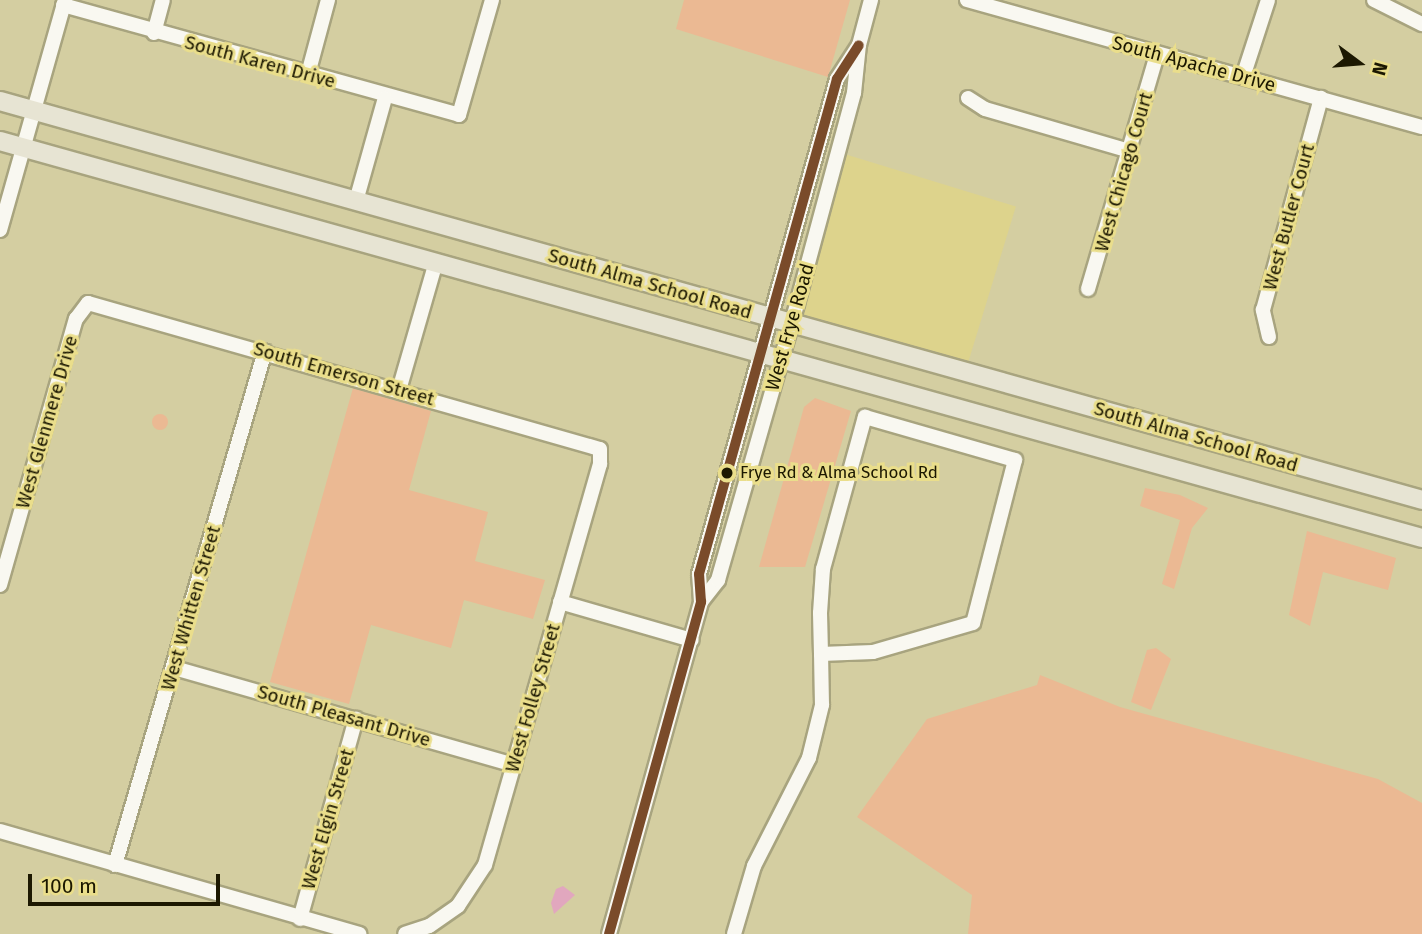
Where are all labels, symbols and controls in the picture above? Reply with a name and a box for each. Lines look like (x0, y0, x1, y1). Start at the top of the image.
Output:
north arrow (1324, 28, 1394, 98)
street label: South Karen Drive (182, 31, 338, 93)
street label: South Apache Drive (1110, 31, 1278, 97)
text: N (1367, 60, 1392, 78)
street label: West Chicago Court (1090, 90, 1158, 254)
street label: West Butler Court (1258, 141, 1320, 293)
street label: South Alma School Road (546, 244, 754, 324)
street label: West Frye Road (761, 261, 819, 393)
street label: West Glenmere Drive (11, 333, 83, 511)
street label: South Emerson Street (251, 337, 437, 411)
street label: South Alma School Road (1092, 397, 1300, 477)
place label: Frye Rd & Alma School Rd (740, 463, 938, 483)
marker: Frye Rd & Alma School Rd (720, 466, 734, 480)
street label: West Whitten Street (157, 523, 225, 693)
street label: West Folley Street (501, 621, 565, 775)
street label: South Pleasant Drive (255, 680, 433, 752)
street label: West Elgin Street (297, 746, 359, 892)
scale bar (32, 860, 224, 904)
text: 100 m (41, 873, 97, 899)

